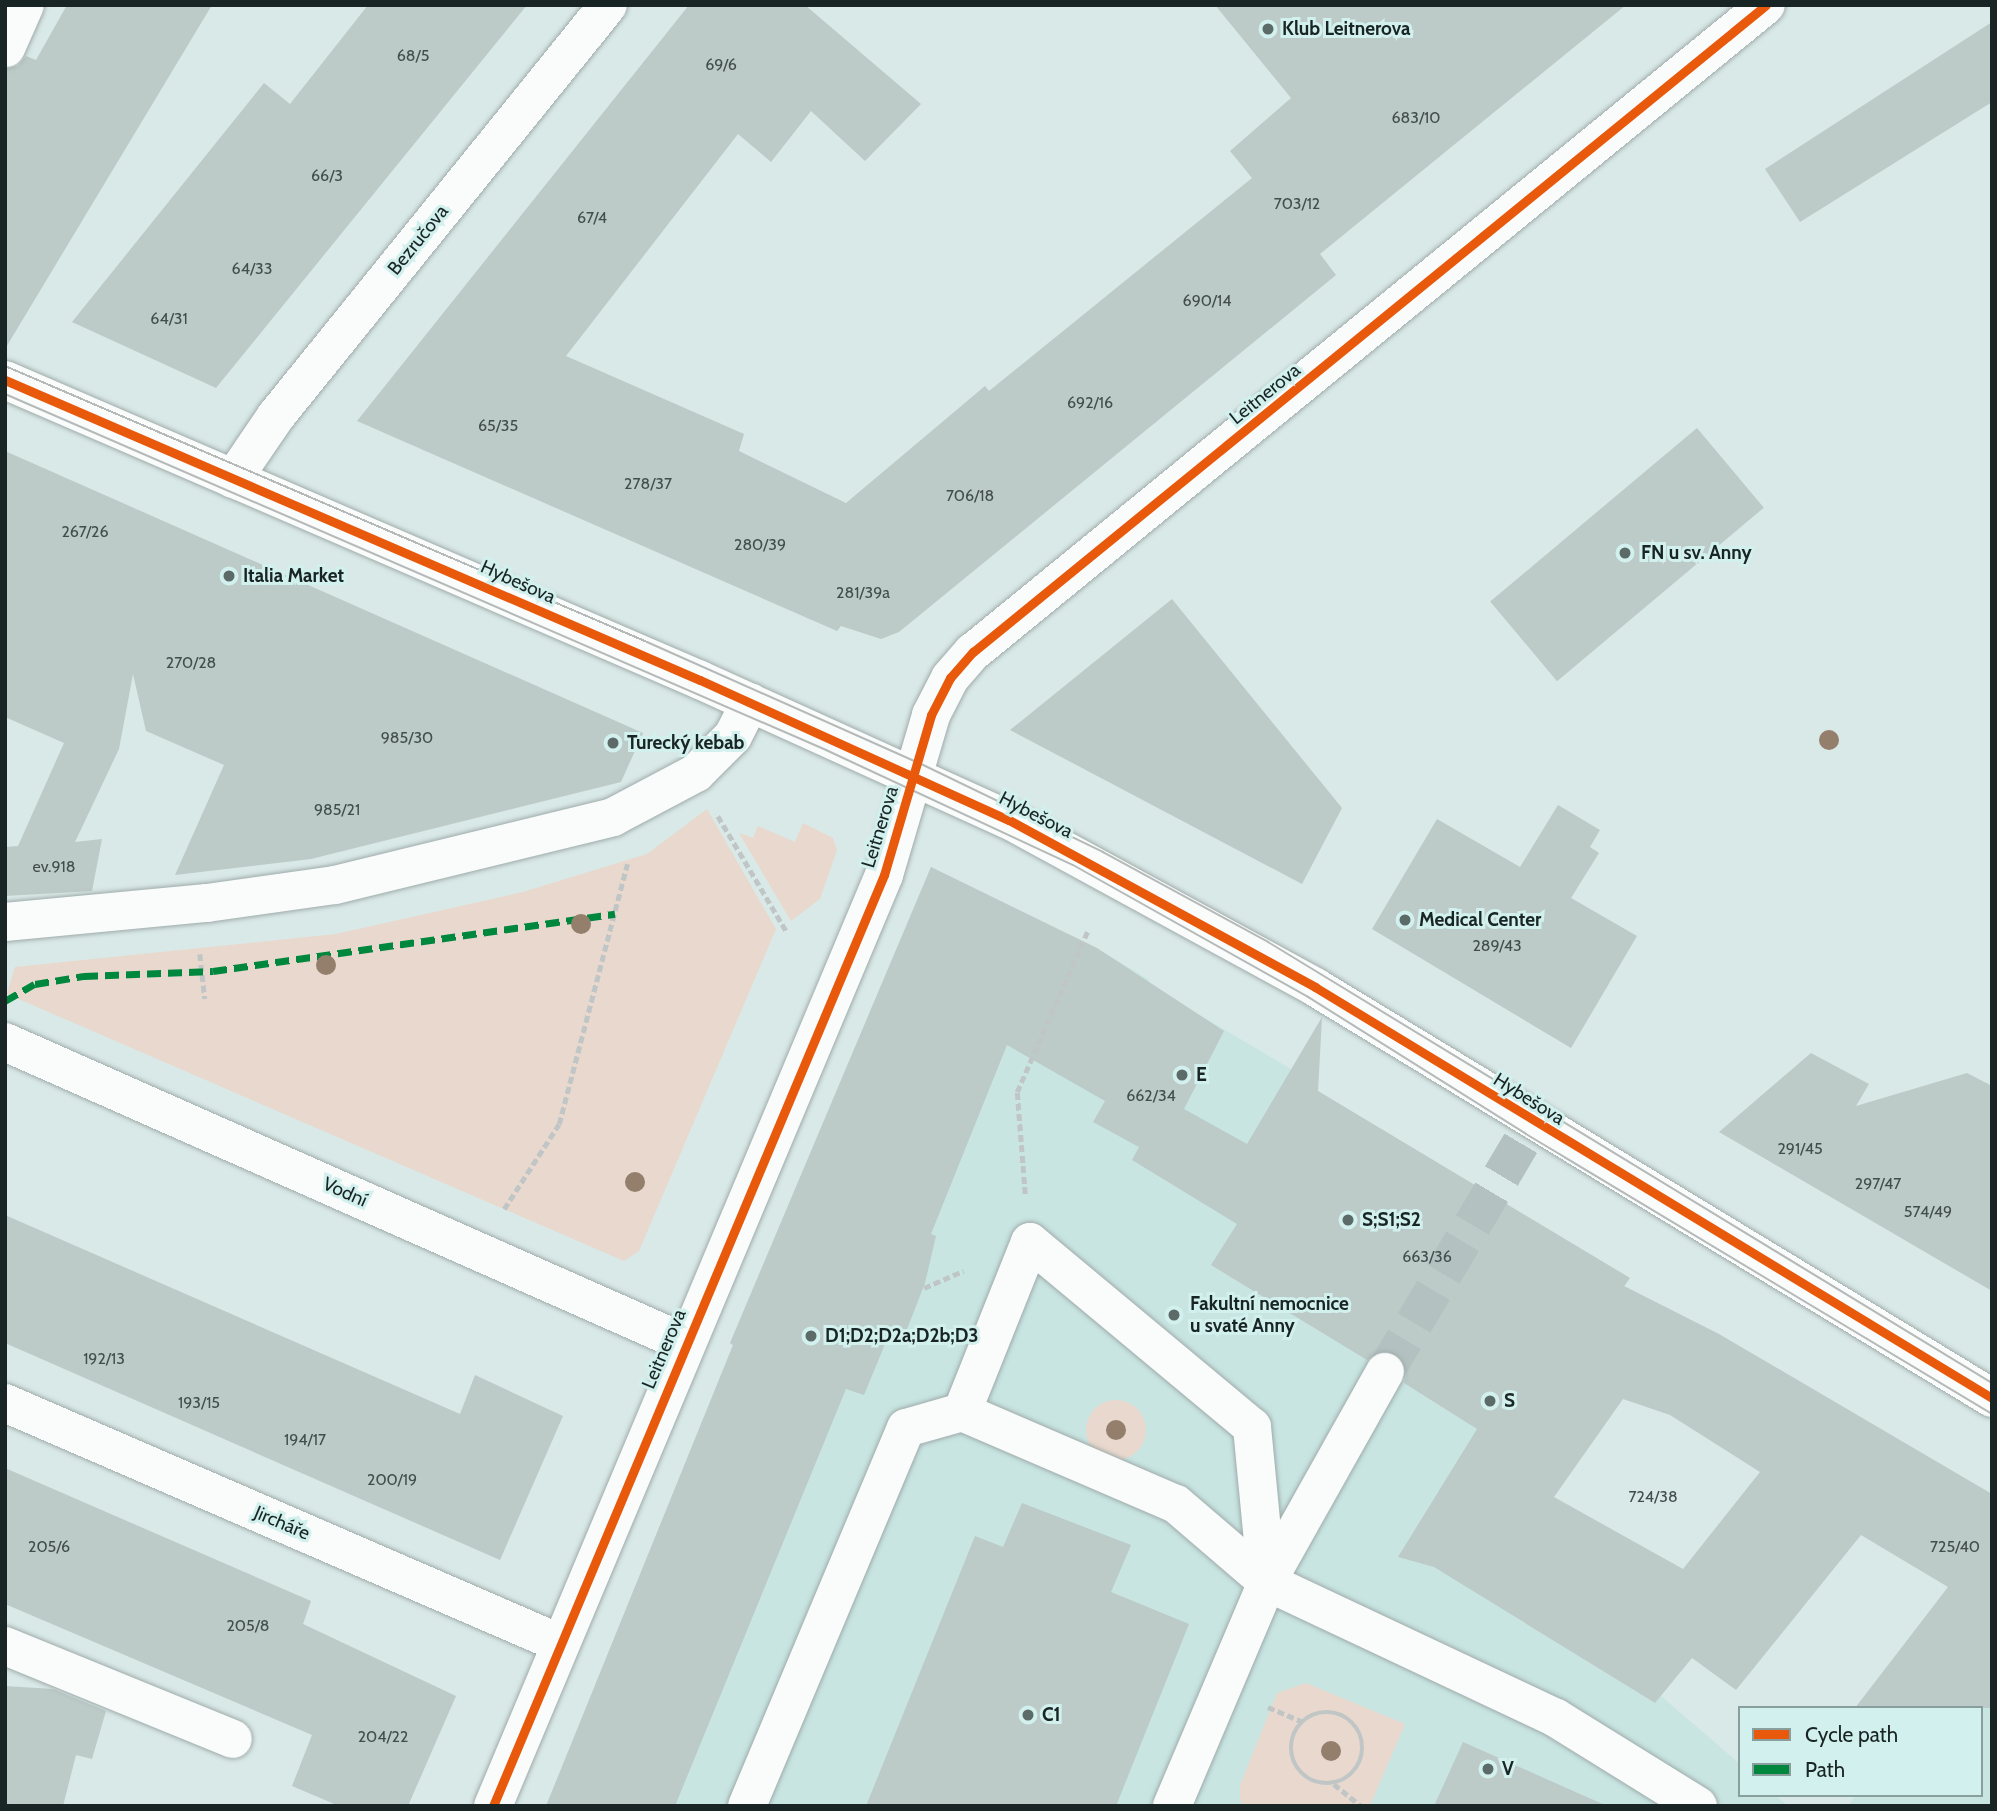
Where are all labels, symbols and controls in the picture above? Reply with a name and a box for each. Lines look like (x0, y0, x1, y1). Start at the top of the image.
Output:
place label: Klub Leitnerova (1282, 18, 1411, 40)
marker: Klub Leitnerova (1260, 21, 1276, 37)
house number: 68/5 (397, 46, 429, 66)
house number: 69/6 (705, 55, 737, 75)
house number: 683/10 (1392, 108, 1440, 128)
house number: 66/3 (311, 166, 343, 186)
house number: 703/12 (1274, 194, 1320, 214)
street label: Bezručova (383, 200, 453, 280)
house number: 67/4 (577, 208, 607, 228)
house number: 64/33 (232, 259, 272, 279)
house number: 690/14 (1183, 291, 1231, 311)
house number: 64/31 (150, 309, 188, 329)
street label: Leitnerova (1225, 359, 1305, 429)
house number: 692/16 (1067, 393, 1113, 413)
house number: 65/35 (478, 416, 518, 436)
house number: 278/37 (624, 474, 672, 494)
house number: 706/18 (946, 486, 994, 506)
house number: 267/26 (61, 522, 109, 542)
house number: 280/39 (734, 535, 786, 555)
place label: FN u sv. Anny (1641, 542, 1752, 564)
marker: FN u sv. Anny (1615, 543, 1635, 563)
street label: Hybešova (477, 555, 559, 609)
place label: Italia Market (243, 565, 344, 587)
marker: Italia Market (221, 568, 237, 584)
house number: 281/39a (836, 583, 890, 603)
house number: 270/28 (166, 653, 216, 673)
house number: 985/30 (381, 728, 433, 748)
place label: Turecký kebab (627, 732, 744, 754)
marker: Turecký kebab (605, 735, 621, 751)
street label: Leitnerova (857, 783, 903, 871)
street label: Hybešova (995, 787, 1077, 843)
house number: 985/21 (314, 800, 360, 820)
house number: ev.918 (33, 857, 75, 877)
place label: Medical Center (1419, 909, 1541, 931)
marker: Medical Center (1397, 912, 1413, 928)
house number: 289/43 (1472, 936, 1522, 956)
place label: E (1196, 1064, 1207, 1086)
marker: E (1174, 1067, 1190, 1083)
street label: Hybešova (1489, 1068, 1569, 1130)
house number: 662/34 (1126, 1086, 1176, 1106)
house number: 291/45 (1777, 1139, 1823, 1159)
street label: Vodní (319, 1172, 371, 1212)
house number: 297/47 (1855, 1174, 1901, 1194)
house number: 574/49 (1904, 1202, 1952, 1222)
place label: S;S1;S2 (1362, 1209, 1421, 1231)
marker: S;S1;S2 (1340, 1212, 1356, 1228)
house number: 663/36 (1402, 1247, 1452, 1267)
place label: Fakultní nemocnice u svaté Anny (1190, 1293, 1349, 1337)
marker: Fakultní nemocnice u svaté Anny (1164, 1305, 1184, 1325)
street label: Leitnerova (637, 1306, 691, 1392)
place label: D1;D2;D2a;D2b;D3 (825, 1325, 979, 1347)
marker: D1;D2;D2a;D2b;D3 (803, 1328, 819, 1344)
house number: 192/13 (83, 1349, 125, 1369)
place label: S (1504, 1390, 1515, 1412)
house number: 193/15 (178, 1393, 220, 1413)
marker: S (1482, 1393, 1498, 1409)
house number: 194/17 (284, 1430, 326, 1450)
house number: 200/19 (367, 1470, 417, 1490)
house number: 724/38 (1628, 1487, 1678, 1507)
street label: Jircháře (251, 1501, 313, 1545)
house number: 205/6 (28, 1537, 70, 1557)
house number: 725/40 (1930, 1537, 1980, 1557)
house number: 205/8 (226, 1616, 270, 1636)
place label: C1 (1042, 1704, 1061, 1726)
legend (1738, 1706, 1983, 1797)
marker: C1 (1020, 1707, 1036, 1723)
text: Cycle path (1805, 1722, 1898, 1747)
house number: 204/22 (358, 1727, 408, 1747)
text: Path (1805, 1757, 1845, 1782)
place label: V (1502, 1758, 1514, 1780)
marker: V (1480, 1761, 1496, 1777)

